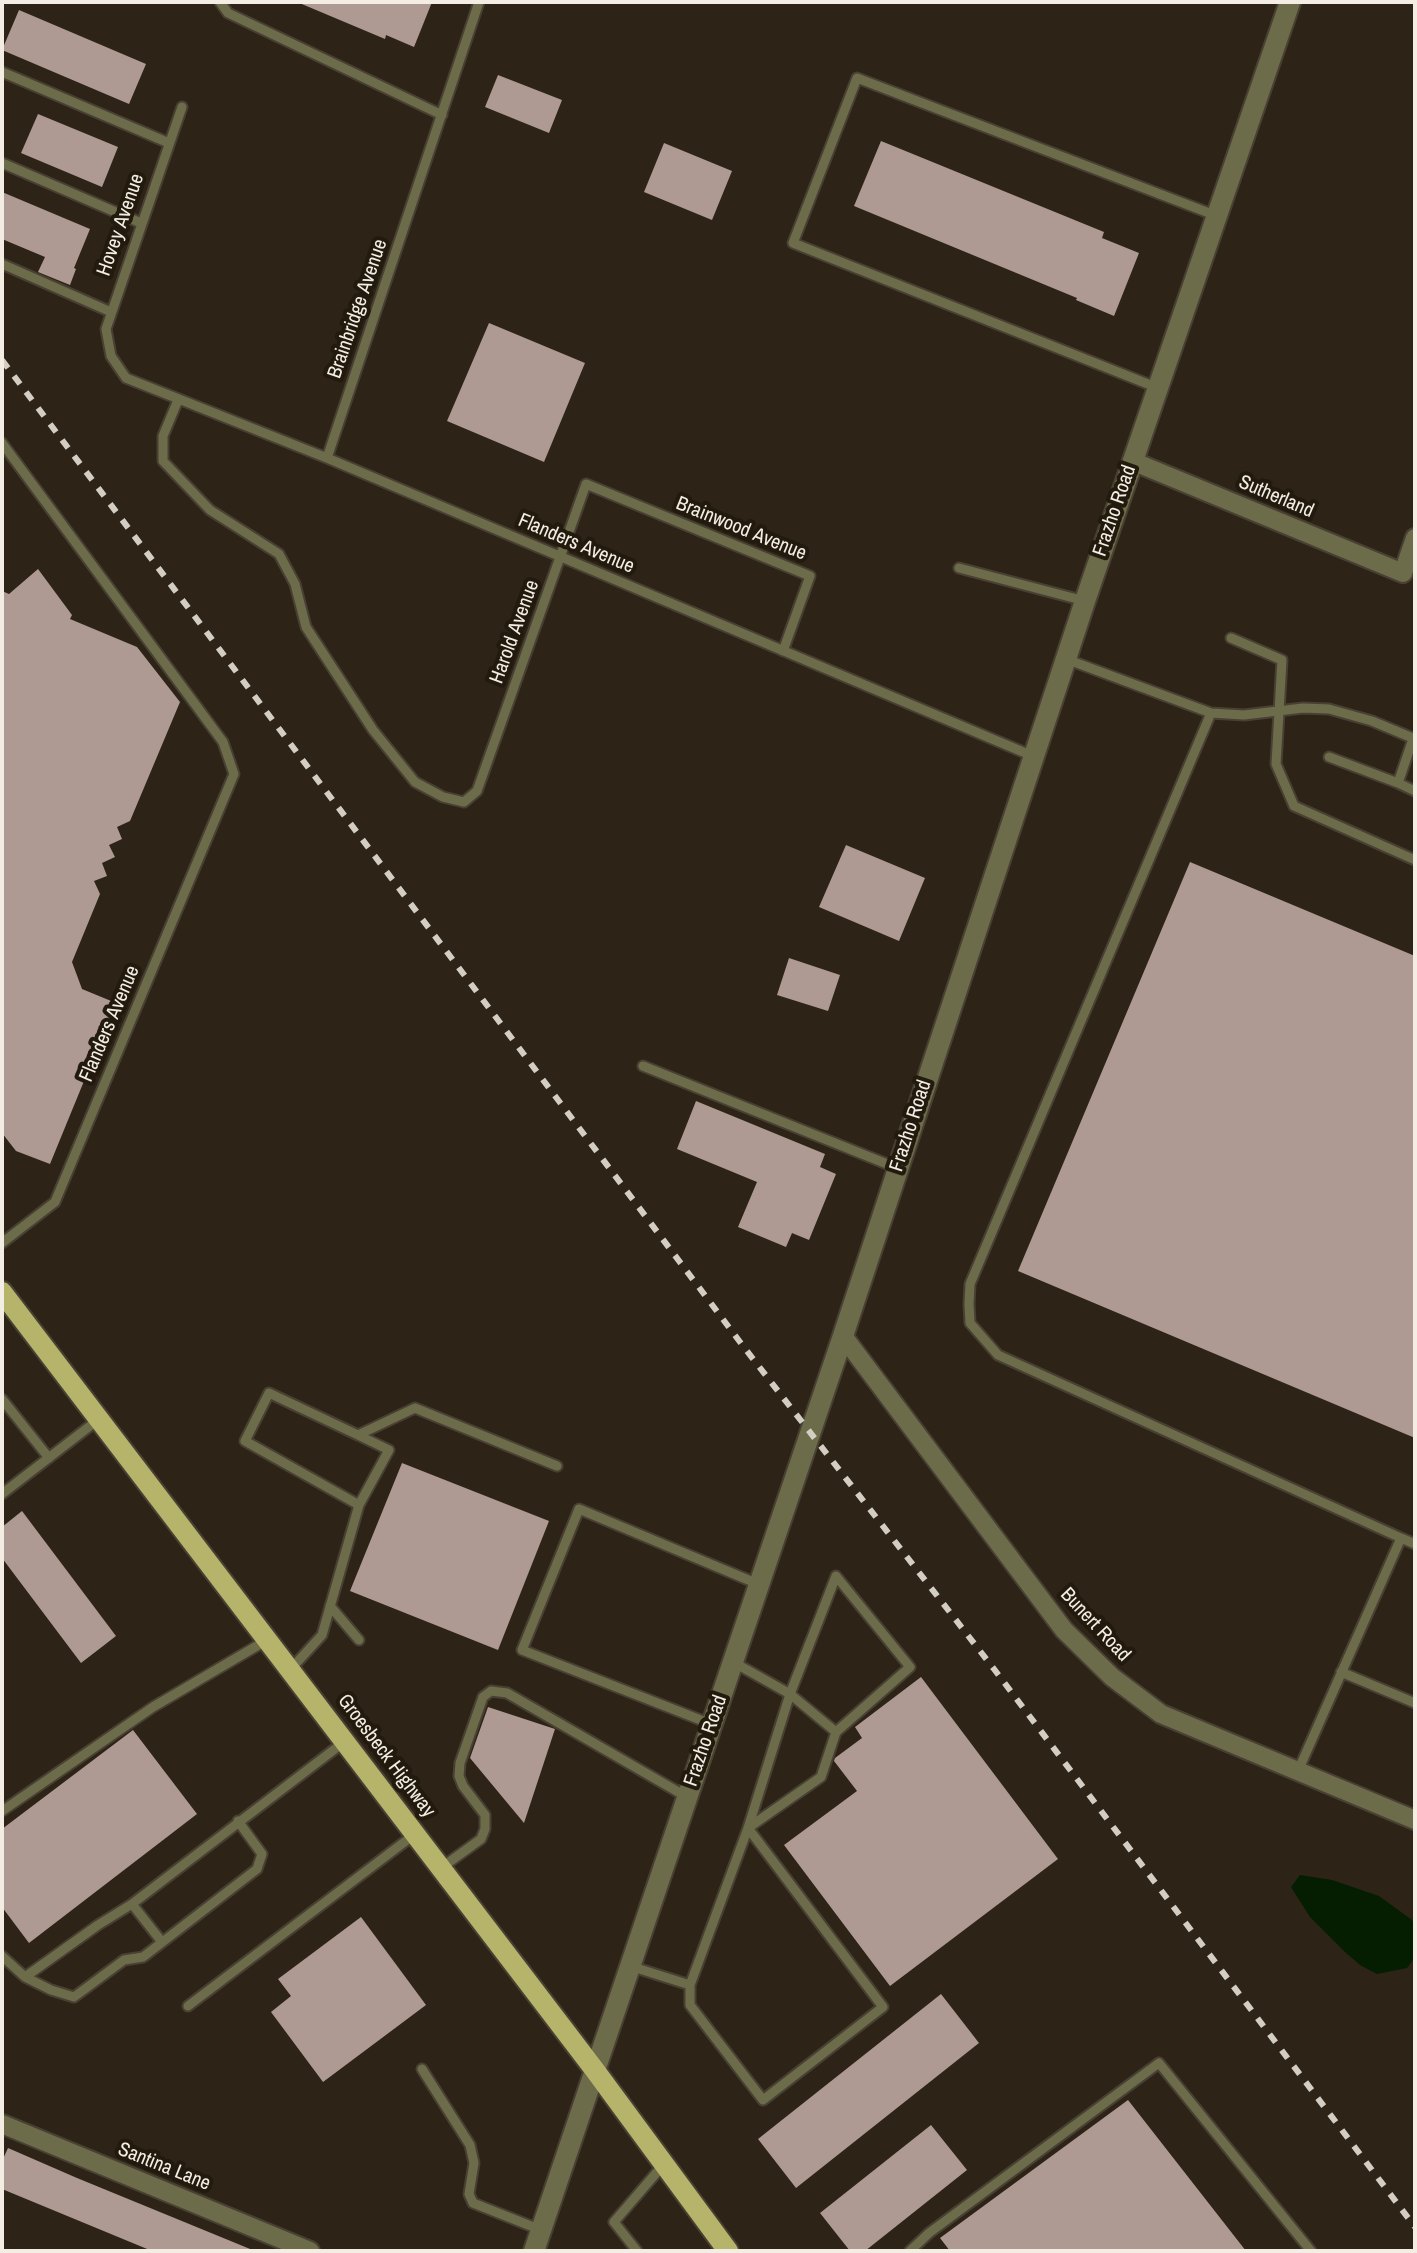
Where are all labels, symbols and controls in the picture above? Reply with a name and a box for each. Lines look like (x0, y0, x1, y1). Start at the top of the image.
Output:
street label: Hovey Avenue (92, 171, 150, 279)
street label: Brainbridge Avenue (323, 236, 393, 382)
street label: Frazho Road (1088, 462, 1142, 560)
street label: Sutherland (1235, 470, 1317, 524)
street label: Brainwood Avenue (672, 492, 810, 566)
street label: Flanders Avenue (514, 509, 638, 579)
street label: Harold Avenue (485, 577, 545, 687)
street label: Flanders Avenue (75, 962, 145, 1086)
street label: Frazho Road (885, 1077, 937, 1175)
street label: Bunert Road (1055, 1583, 1135, 1667)
street label: Groesbeck Highway (332, 1690, 440, 1822)
street label: Frazho Road (679, 1692, 733, 1790)
street label: Santina Lane (114, 2138, 214, 2196)

